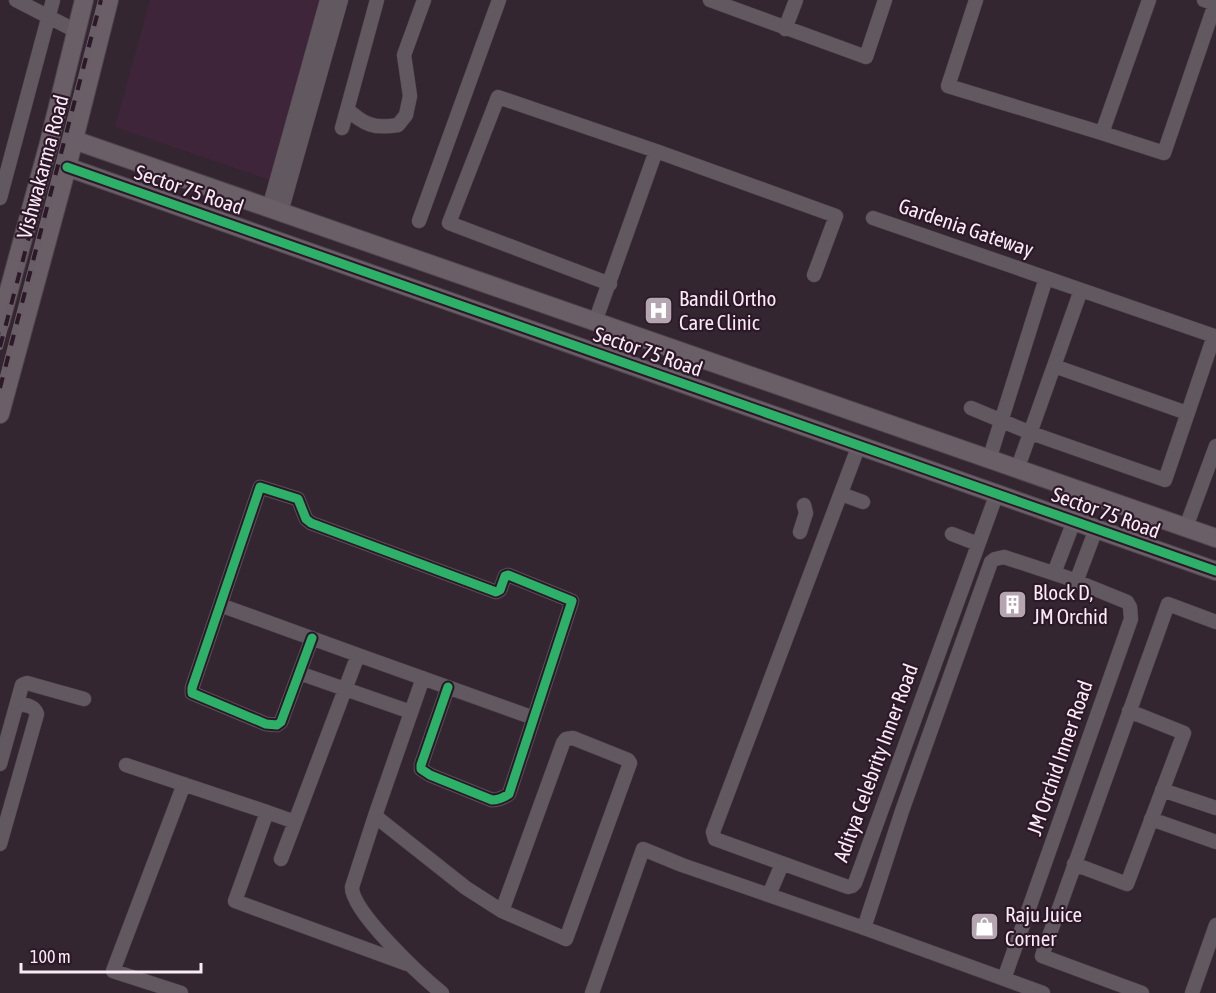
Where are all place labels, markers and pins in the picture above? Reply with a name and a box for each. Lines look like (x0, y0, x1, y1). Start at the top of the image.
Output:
place label: Bandil Ortho Care Clinic (679, 286, 776, 334)
hospital icon: Bandil Ortho Care Clinic (642, 295, 674, 327)
place label: Block D, JM Orchid (1033, 580, 1108, 628)
building icon: Block D, JM Orchid (996, 589, 1028, 621)
place label: Raju Juice Corner (1005, 902, 1082, 950)
shop icon: Raju Juice Corner (968, 911, 1000, 943)

